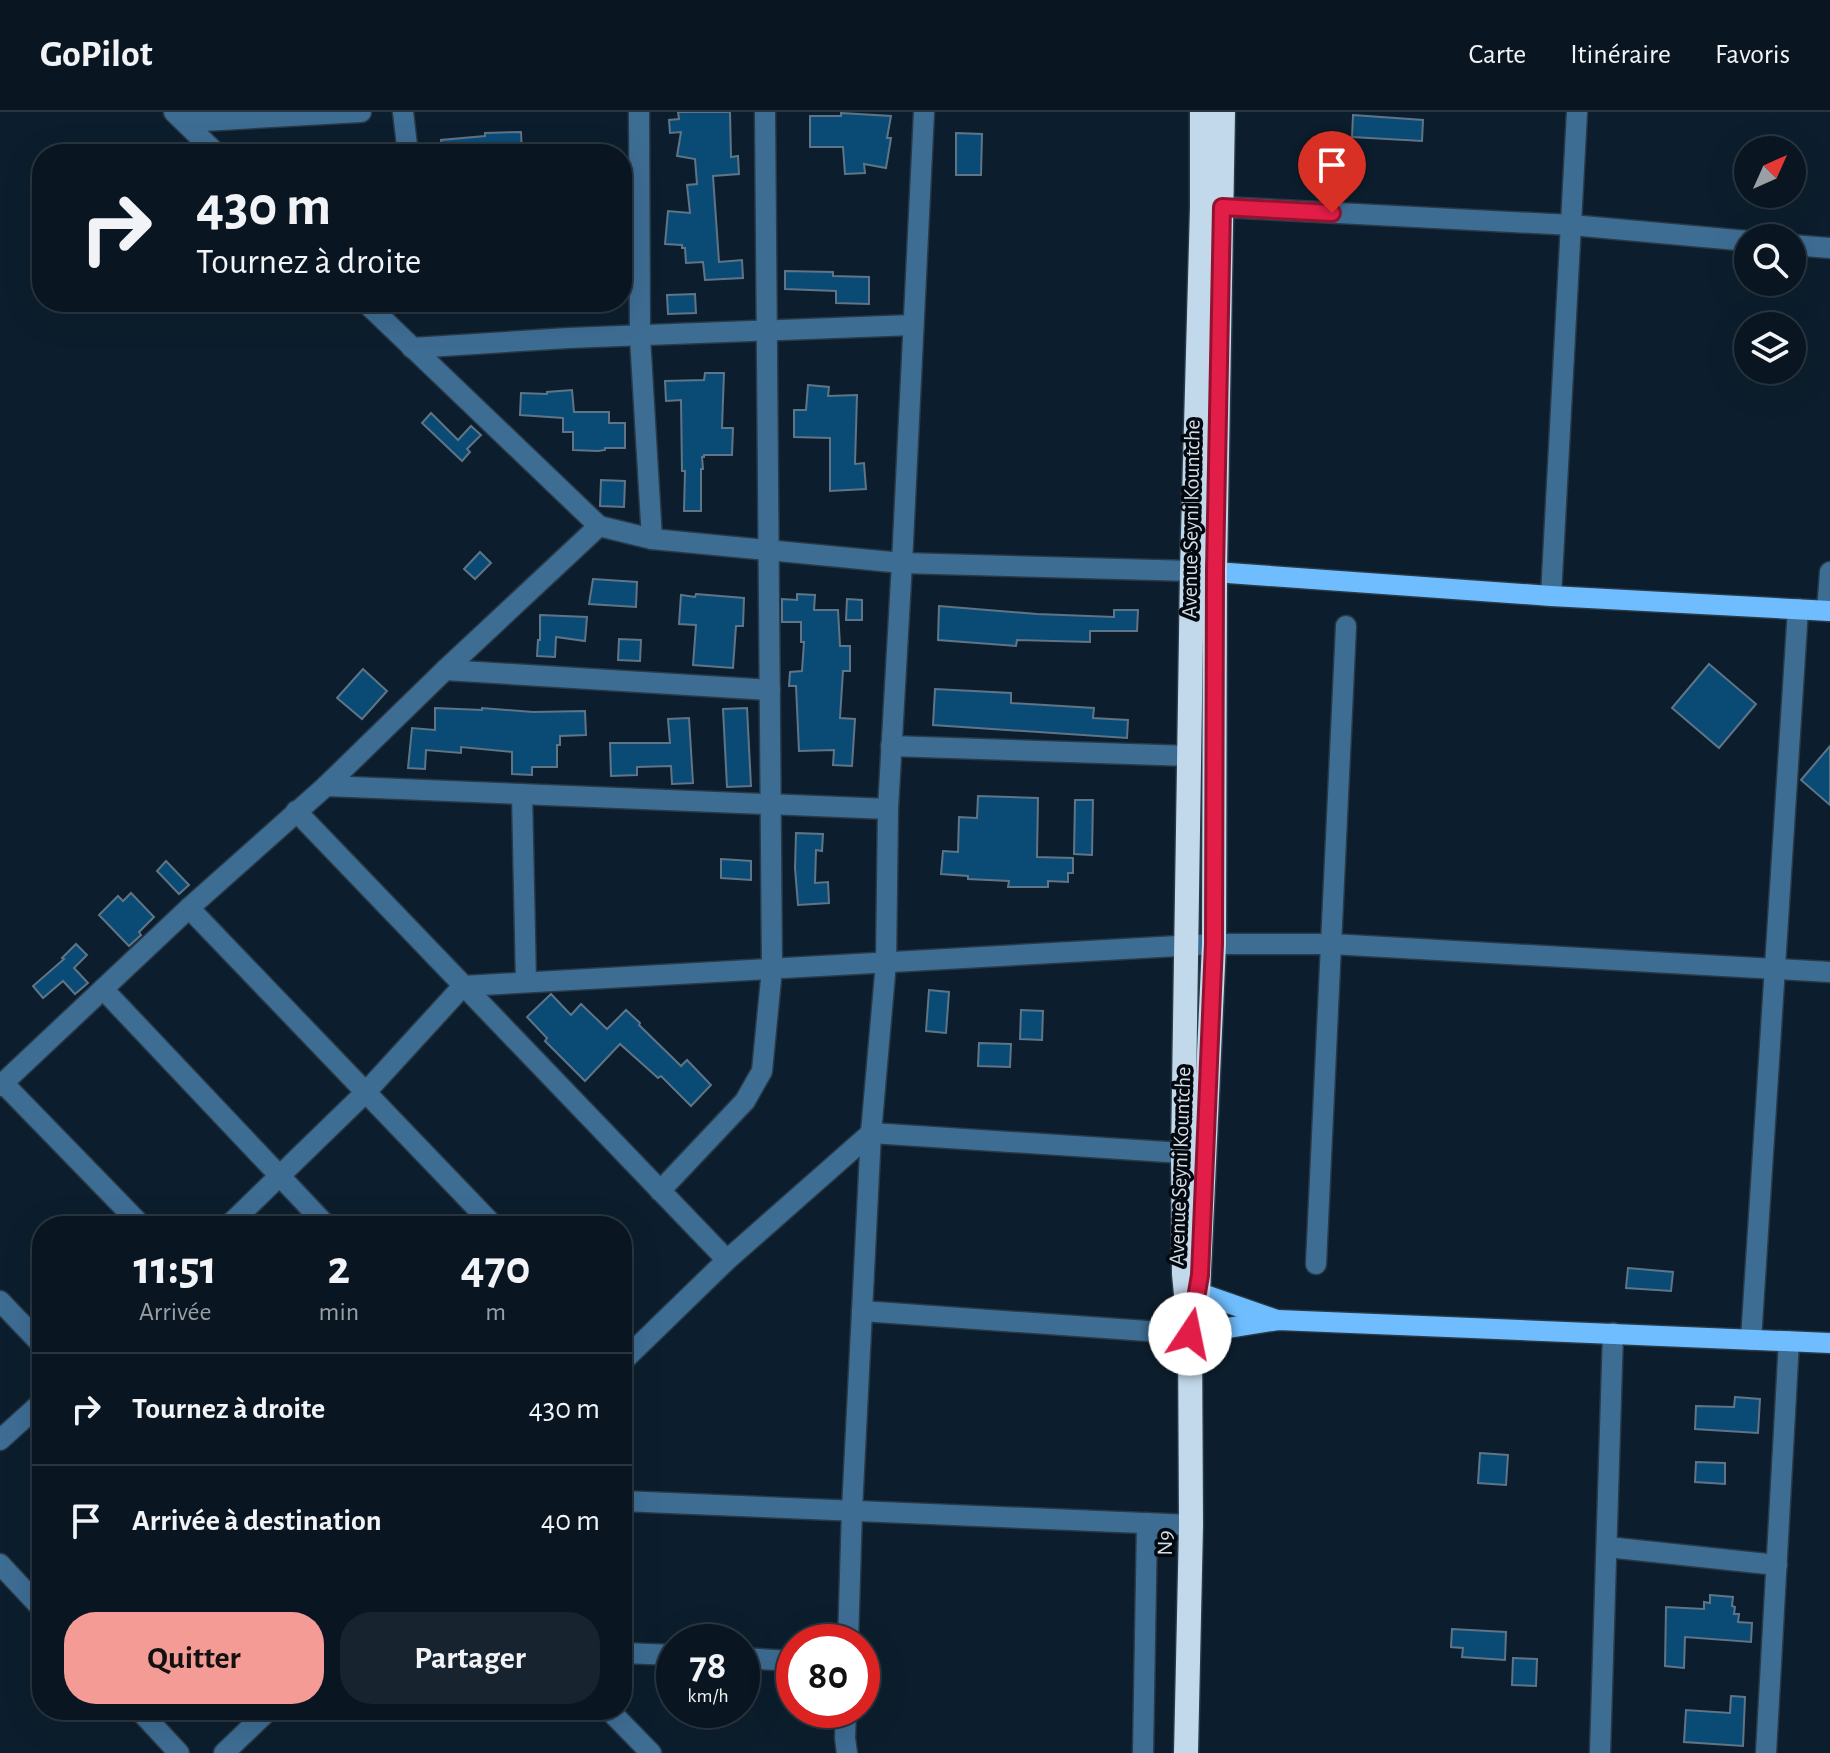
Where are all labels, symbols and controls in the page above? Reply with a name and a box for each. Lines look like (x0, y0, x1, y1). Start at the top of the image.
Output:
text: GoPilot (40, 36, 153, 74)
text: Carte (1469, 41, 1526, 69)
text: Itinéraire (1570, 41, 1671, 69)
text: Favoris (1715, 41, 1790, 69)
pin (1298, 131, 1366, 213)
north arrow (1734, 136, 1806, 208)
map controls (1734, 136, 1806, 384)
icon: arrive (1310, 143, 1354, 187)
icon: right (64, 176, 168, 280)
text: 430 m (196, 179, 331, 235)
button: search (1734, 224, 1806, 296)
text: Tournez à droite (196, 244, 421, 280)
button: layers (1734, 312, 1806, 384)
street label: Avenue Seyni Kountche (1178, 419, 1204, 619)
street label: Avenue Seyni Kountche (1166, 1066, 1194, 1266)
text: 11:51 (134, 1245, 217, 1293)
text: 2 (328, 1245, 350, 1293)
text: 470 (461, 1245, 530, 1293)
position arrow (1148, 1292, 1232, 1376)
text: Arrivée (139, 1299, 212, 1325)
text: min (319, 1299, 359, 1325)
text: m (485, 1299, 506, 1325)
icon: right (64, 1387, 108, 1431)
text: Tournez à droite (132, 1394, 325, 1424)
text: 430 m (528, 1394, 600, 1424)
icon: arrive (64, 1499, 108, 1543)
text: Arrivée à destination (132, 1506, 382, 1536)
text: 40 m (541, 1506, 600, 1536)
street label: N9 (1154, 1530, 1176, 1556)
button: Quitter (64, 1612, 324, 1704)
button: Partager (340, 1612, 600, 1704)
speed limit sign: 80 (776, 1624, 880, 1728)
text: 78 (689, 1646, 726, 1686)
text: km/h (687, 1686, 729, 1706)

